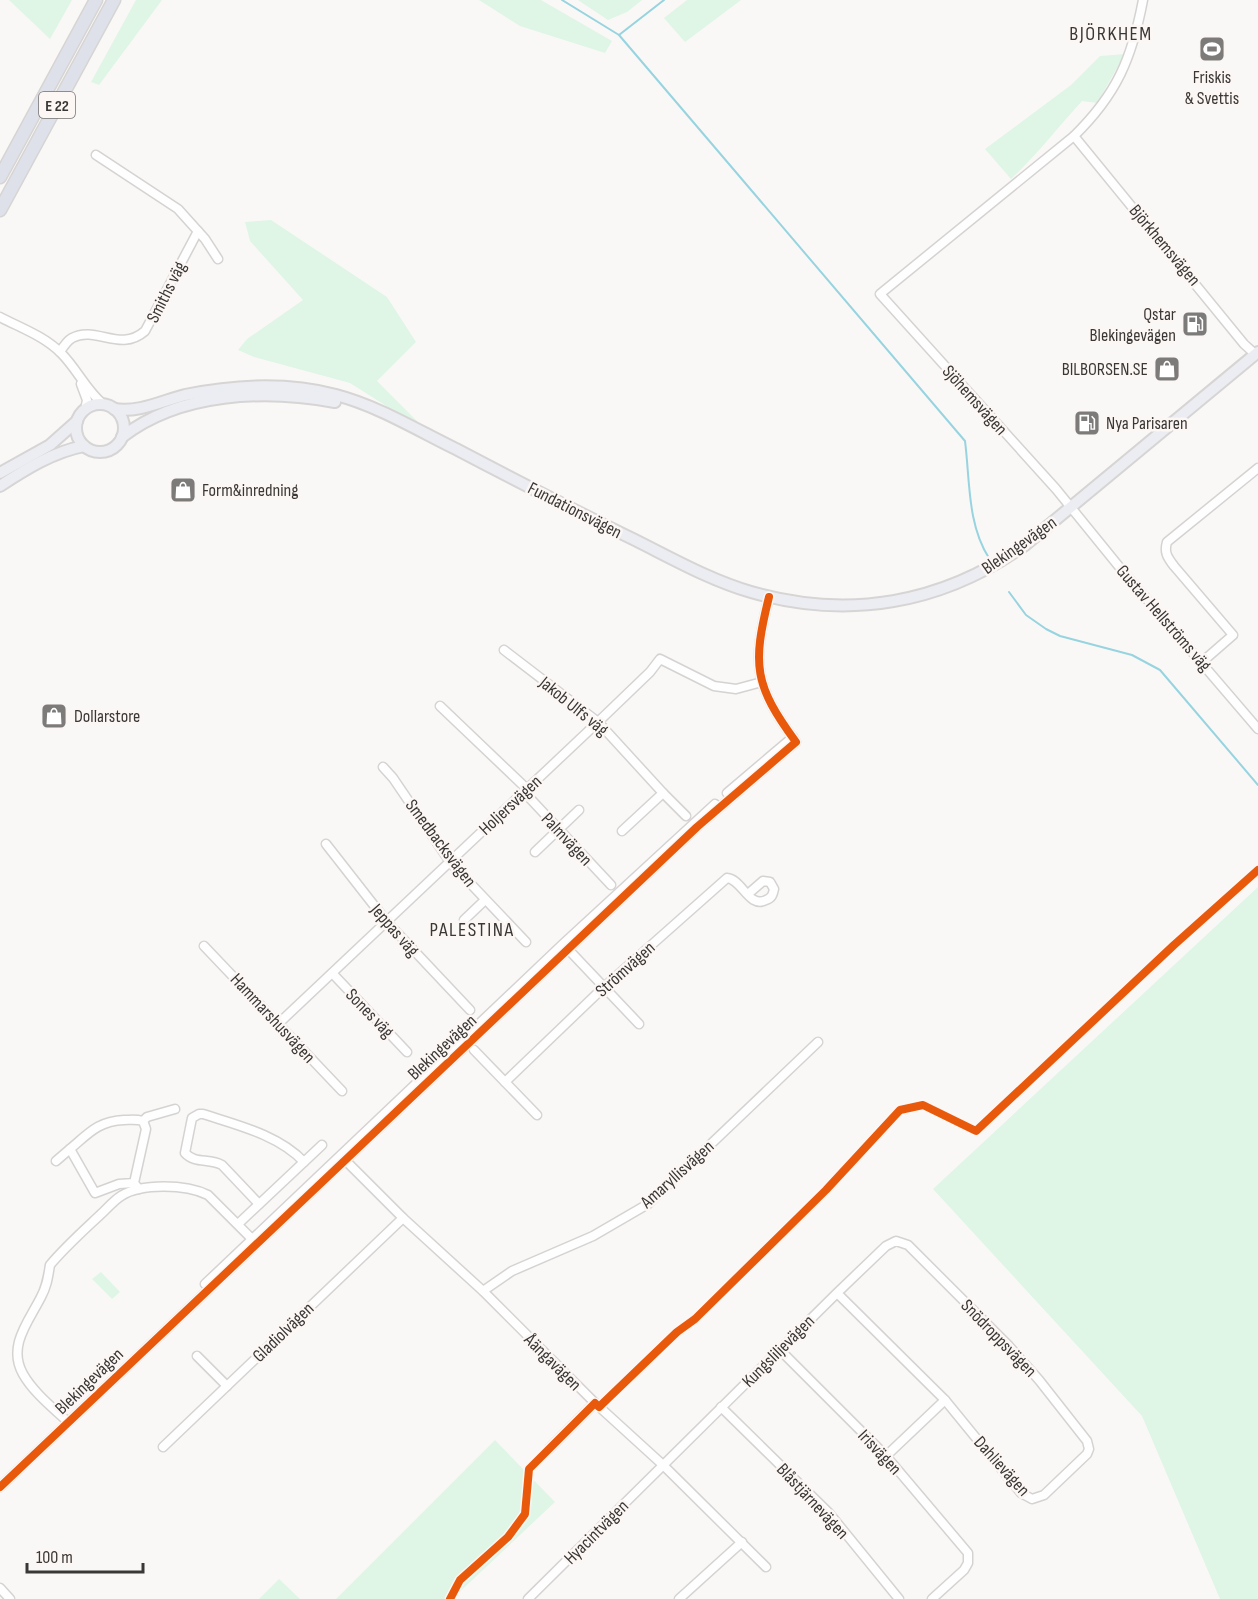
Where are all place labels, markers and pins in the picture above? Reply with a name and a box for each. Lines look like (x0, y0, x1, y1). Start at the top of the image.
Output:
sports icon: Friskis & Svettis (1197, 34, 1227, 64)
place label: Friskis & Svettis (1185, 67, 1239, 109)
place label: Qstar Blekingevägen (1090, 304, 1176, 346)
fuel station icon: Qstar Blekingevägen (1180, 309, 1210, 339)
shop icon: BILBORSEN.SE (1152, 354, 1182, 384)
place label: BILBORSEN.SE (1062, 359, 1148, 380)
fuel station icon: Nya Parisaren (1072, 408, 1102, 438)
place label: Nya Parisaren (1106, 413, 1188, 434)
shop icon: Form&inredning (168, 475, 198, 505)
place label: Form&inredning (202, 480, 298, 501)
shop icon: Dollarstore (39, 701, 69, 731)
place label: Dollarstore (74, 706, 140, 727)

